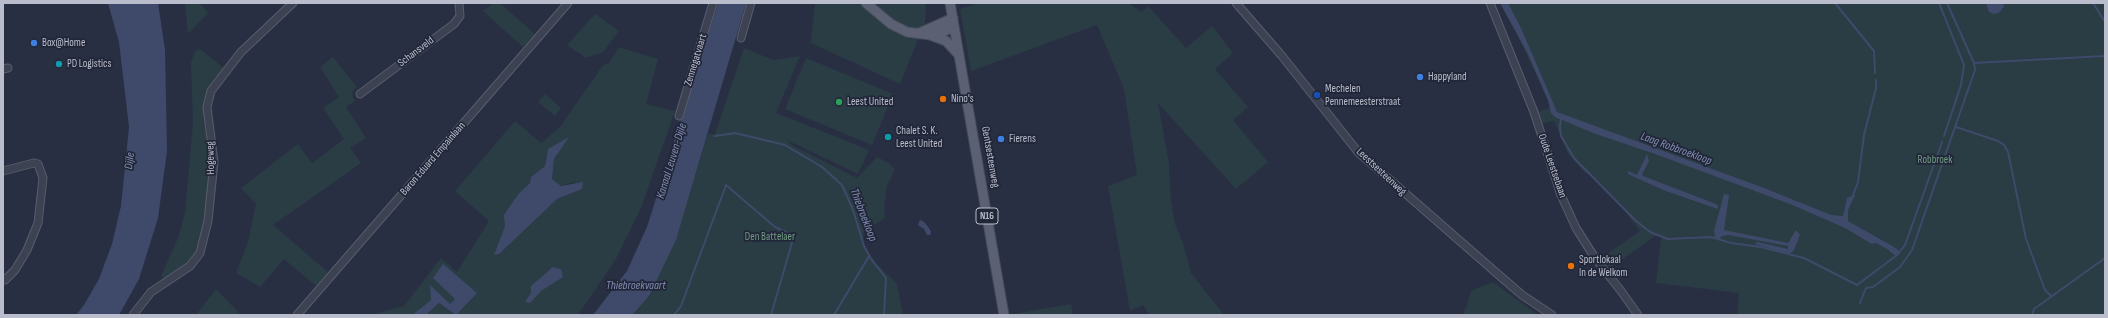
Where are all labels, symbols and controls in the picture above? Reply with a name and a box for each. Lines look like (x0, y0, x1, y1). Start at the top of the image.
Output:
street label: Zennegatvaart (682, 32, 710, 88)
street label: Schansveld (395, 34, 437, 70)
place label: Box@Home (42, 36, 85, 50)
marker: Box@Home (29, 38, 39, 48)
place label: PD Logistics (67, 57, 111, 71)
marker: PD Logistics (54, 59, 64, 69)
place label: Happyland (1428, 70, 1467, 84)
marker: Happyland (1415, 72, 1425, 82)
place label: Mechelen Pennemeesterstraat (1325, 82, 1401, 108)
marker: Mechelen Pennemeesterstraat (1312, 90, 1322, 100)
place label: Nino's (951, 92, 974, 106)
marker: Nino's (938, 94, 948, 104)
place label: Leest United (847, 95, 893, 109)
marker: Leest United (834, 97, 844, 107)
street label: Baron Eduard Empainlaan (398, 120, 468, 198)
water label: Kanaal Leuven-Dijle (654, 122, 690, 200)
place label: Chalet S. K. Leest United (896, 124, 942, 150)
street label: Gentsesteenweg (978, 125, 1002, 189)
water label: Laag Robbroekloop (1639, 129, 1713, 169)
marker: Chalet S. K. Leest United (883, 132, 893, 142)
place label: Fierens (1009, 132, 1036, 146)
street label: Oude Leestsebaan (1535, 132, 1569, 200)
marker: Fierens (996, 134, 1006, 144)
street label: Hogeweg (204, 141, 218, 175)
street label: Leestsesteenweg (1353, 145, 1409, 199)
water label: Dijle (122, 152, 138, 170)
park label: Robbroek (1918, 153, 1952, 167)
water label: Thiebroekloop (846, 187, 880, 243)
road number: N16 (976, 208, 998, 224)
park label: Den Battelaer (745, 230, 795, 244)
place label: Sportlokaal In de Welkom (1579, 253, 1628, 279)
marker: Sportlokaal In de Welkom (1566, 261, 1576, 271)
water label: Thiebroekvaart (606, 279, 666, 293)

